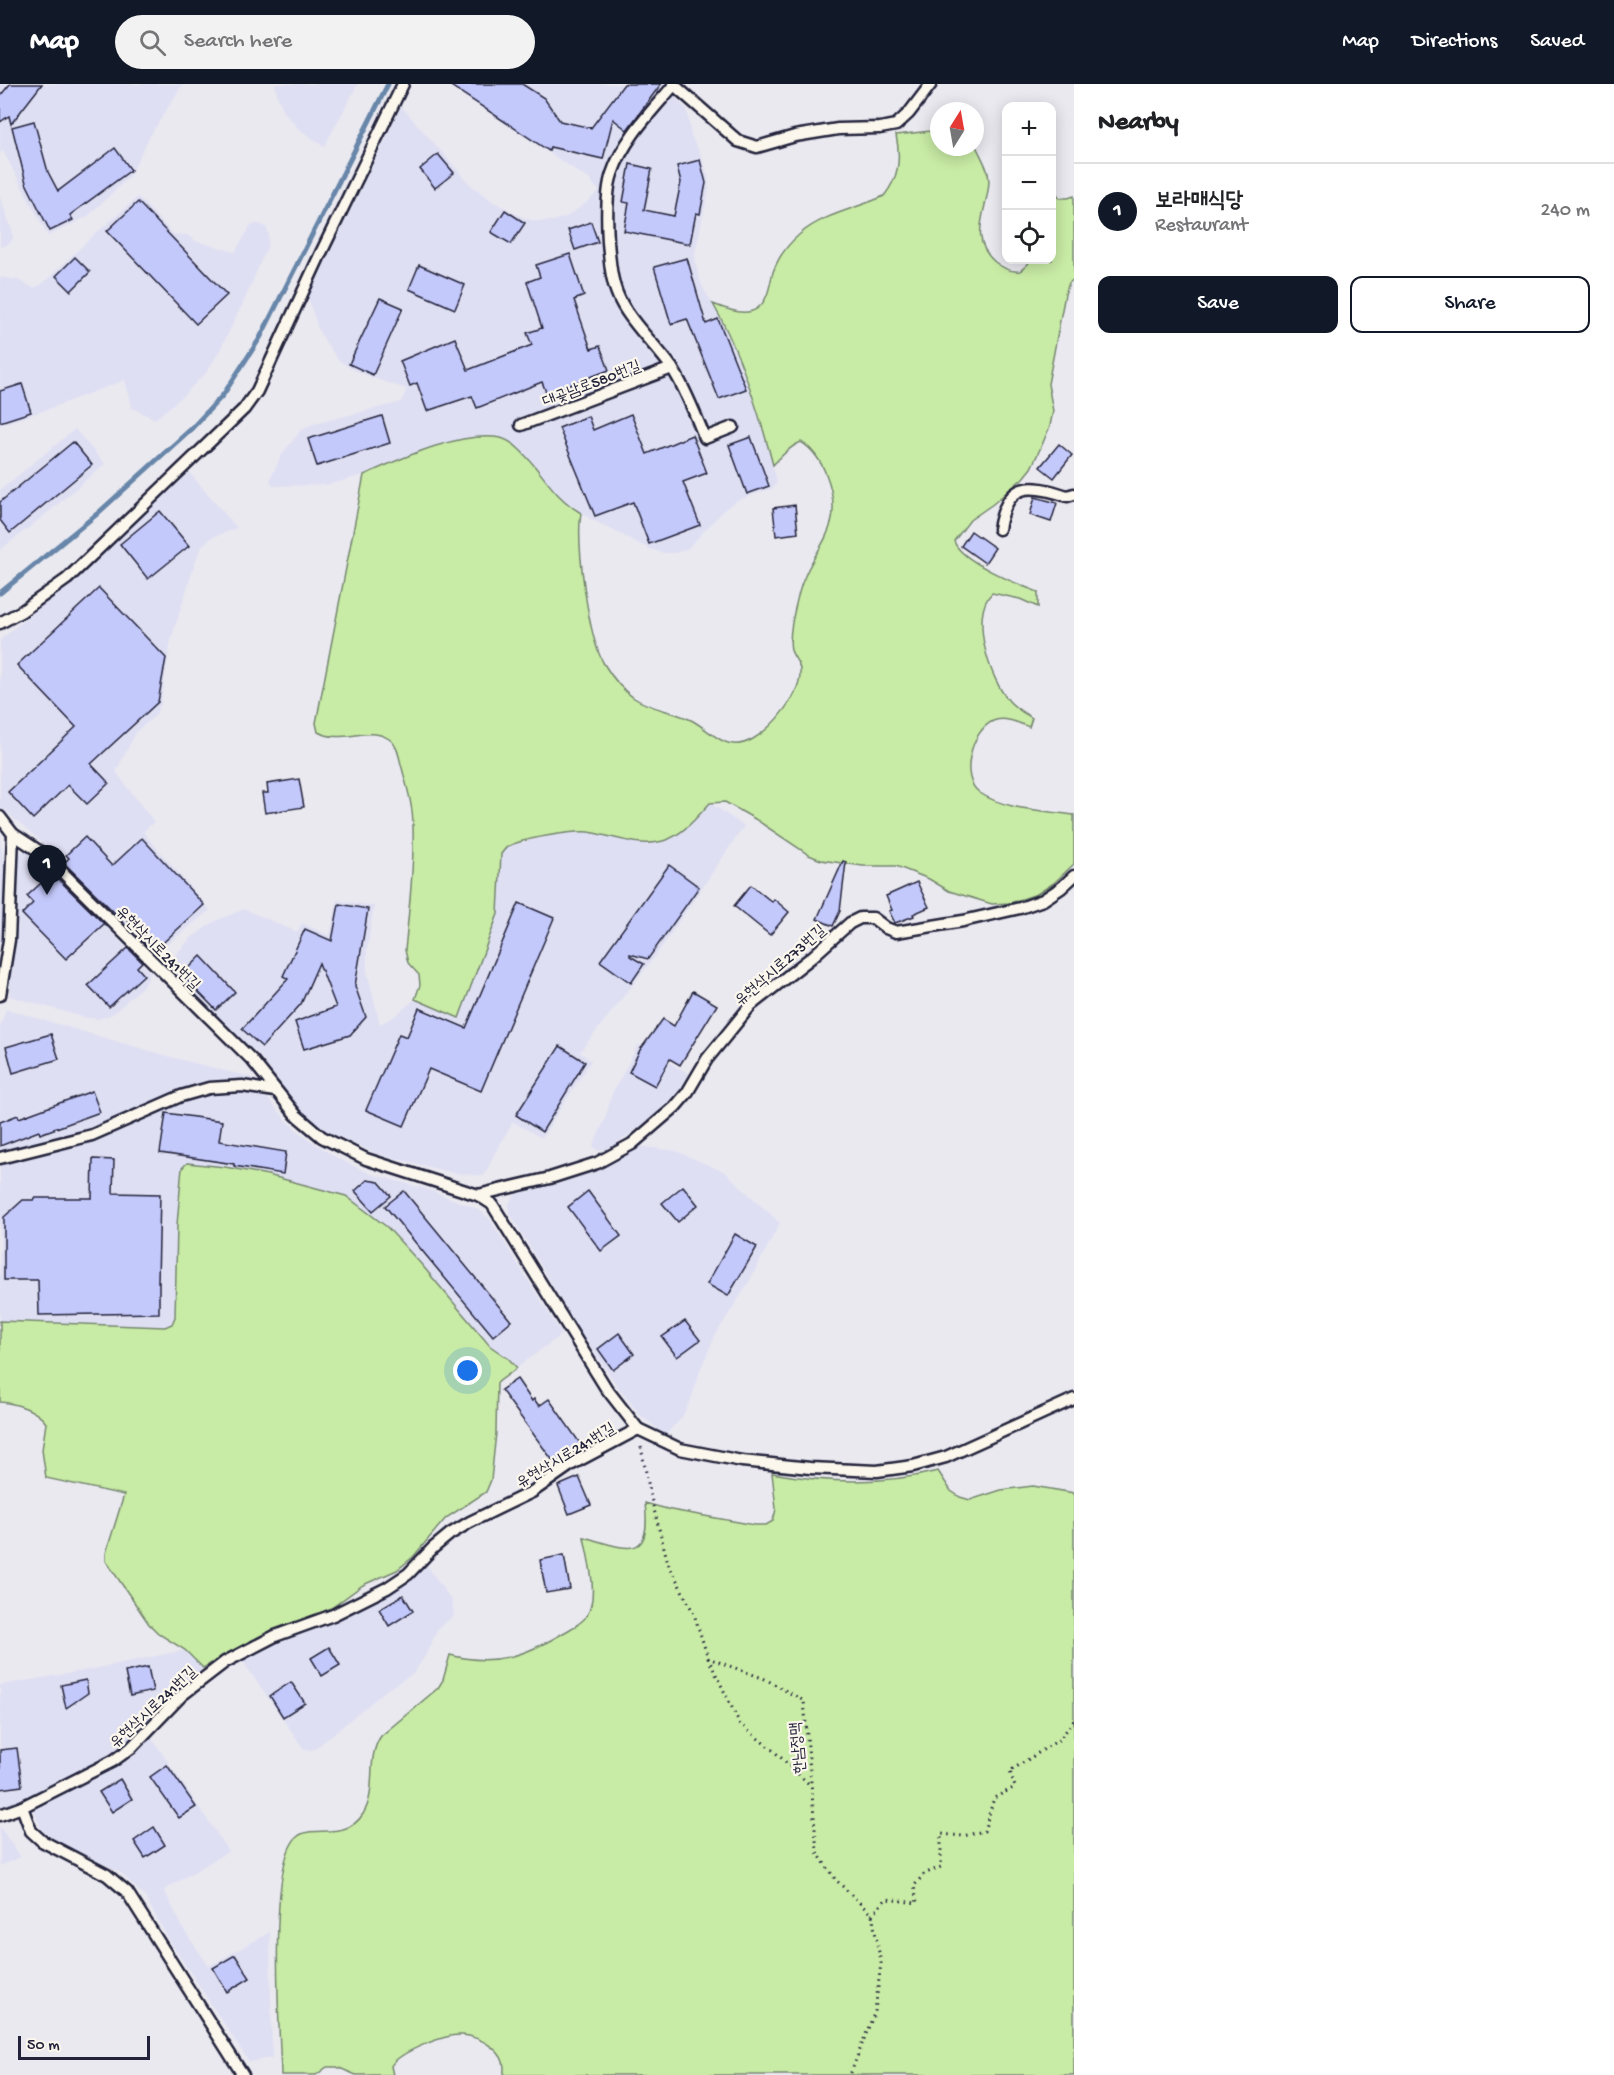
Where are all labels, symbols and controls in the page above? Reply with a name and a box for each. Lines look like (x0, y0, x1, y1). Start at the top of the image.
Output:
search box (115, 15, 535, 69)
text: Map (30, 26, 79, 59)
icon: search (136, 26, 169, 59)
text: Search here (184, 29, 292, 55)
text: Map (1342, 30, 1379, 55)
text: Directions (1412, 30, 1497, 55)
text: Saved (1530, 30, 1584, 55)
north arrow (930, 102, 984, 156)
map controls (1002, 102, 1056, 264)
button: + (1002, 102, 1056, 156)
text: Nearby (1098, 108, 1179, 139)
button: − (1002, 156, 1056, 210)
text: 보라매식당 (1155, 189, 1244, 215)
text: 1 (1113, 200, 1122, 223)
text: 240 m (1540, 200, 1590, 223)
button: locate (1002, 210, 1056, 264)
text: Restaurant (1155, 215, 1248, 238)
button: Save (1098, 276, 1338, 333)
button: Share (1350, 276, 1590, 333)
street label: 대곶남로580번길 (541, 358, 644, 413)
pin: 1 (28, 846, 66, 895)
street label: 유현삭시로241번길 (110, 903, 203, 996)
street label: 유현삭시로273번길 (732, 922, 831, 1011)
your location (453, 1356, 482, 1385)
street label: 유현삭시로241번길 (514, 1420, 620, 1494)
street label: 유현삭시로241번길 (107, 1663, 202, 1754)
street label: 한남정맥 (788, 1721, 811, 1774)
scale bar (18, 2033, 150, 2060)
text: 50 m (27, 2037, 60, 2056)

